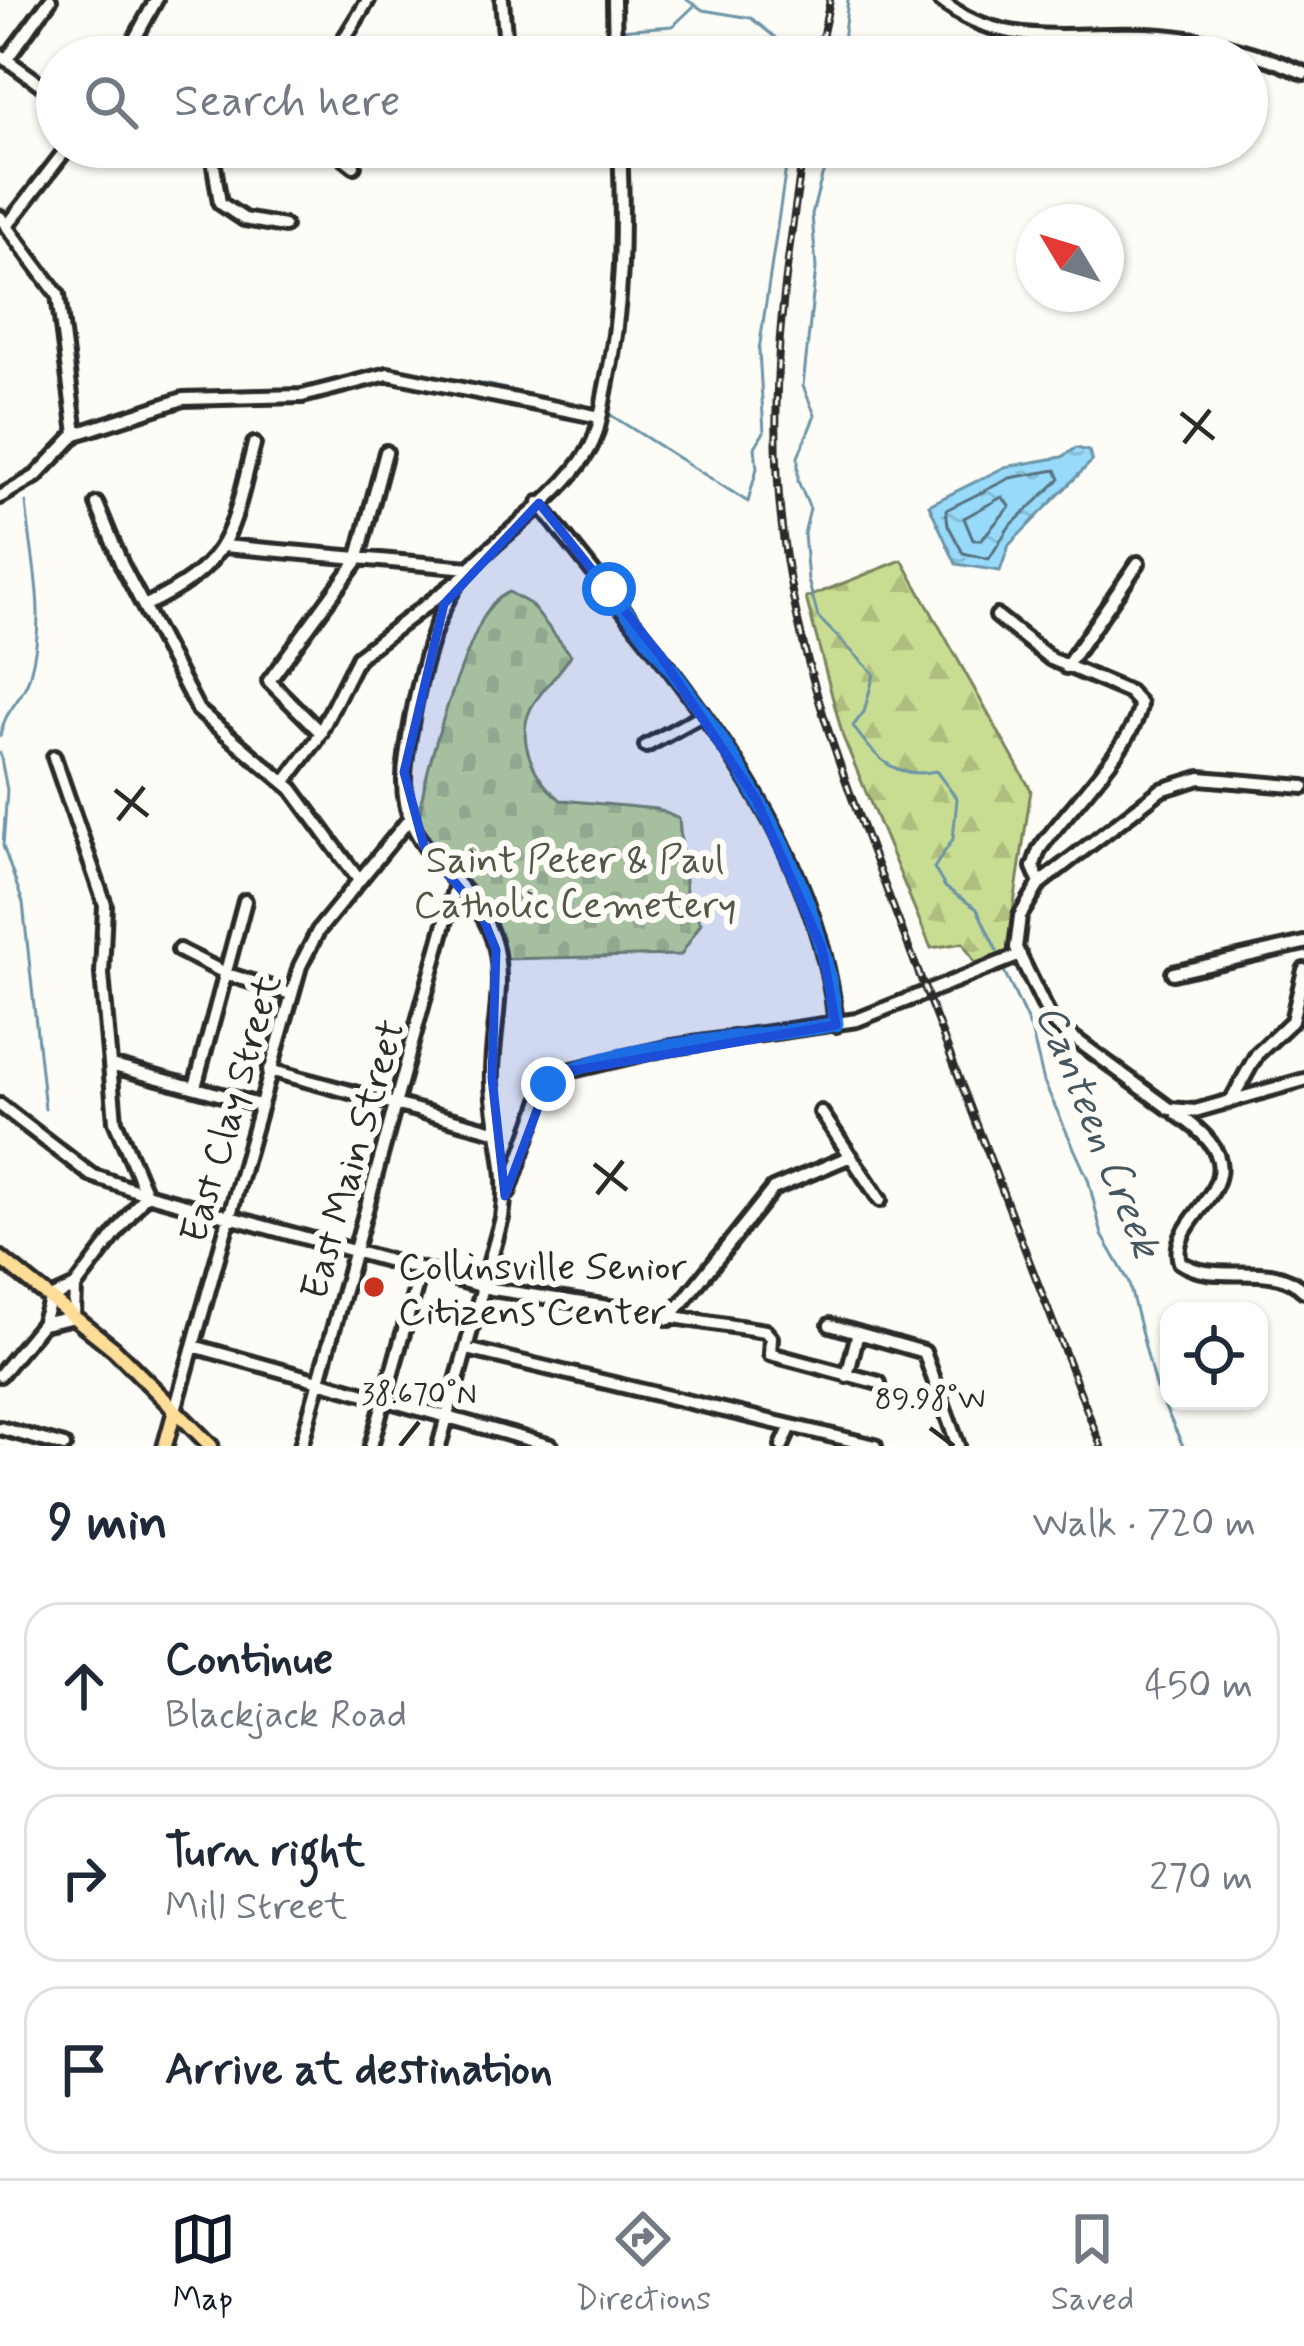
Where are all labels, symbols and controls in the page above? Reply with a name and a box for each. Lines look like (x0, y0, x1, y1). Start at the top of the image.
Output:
search box (36, 36, 1268, 168)
icon: search (78, 69, 144, 135)
text: Search here (174, 73, 401, 132)
north arrow (1016, 204, 1124, 312)
route start (582, 562, 636, 616)
park label: Saint Peter & Paul Catholic Cemetery (414, 836, 737, 932)
street label: East Clay Street (170, 969, 295, 1249)
water label: Canteen Creek (1021, 996, 1174, 1269)
street label: East Main Street (290, 1014, 419, 1306)
route end (521, 1057, 575, 1111)
place label: Collinsville Senior Citizens Center (398, 1243, 687, 1339)
marker: Collinsville Senior Citizens Center (361, 1274, 387, 1300)
map controls (1160, 1302, 1268, 1410)
button: locate (1160, 1302, 1268, 1410)
text: 38.670°N (361, 1375, 477, 1414)
text: 89.98°W (875, 1380, 985, 1419)
text: 9 min (48, 1491, 168, 1557)
text: Walk · 720 m (1032, 1499, 1256, 1550)
text: Continue (165, 1631, 333, 1690)
icon: ahead (51, 1653, 117, 1719)
text: 450 m (1145, 1661, 1253, 1712)
text: Blackjack Road (165, 1690, 407, 1741)
text: Turn right (165, 1823, 365, 1882)
icon: right (51, 1845, 117, 1911)
text: 270 m (1149, 1853, 1253, 1904)
text: Mill Street (165, 1882, 348, 1933)
icon: arrive (51, 2037, 117, 2103)
text: Arrive at destination (165, 2041, 553, 2100)
tab: Map (170, 2206, 236, 2322)
tab: Directions (575, 2206, 711, 2322)
tab: Saved (1051, 2206, 1134, 2322)

